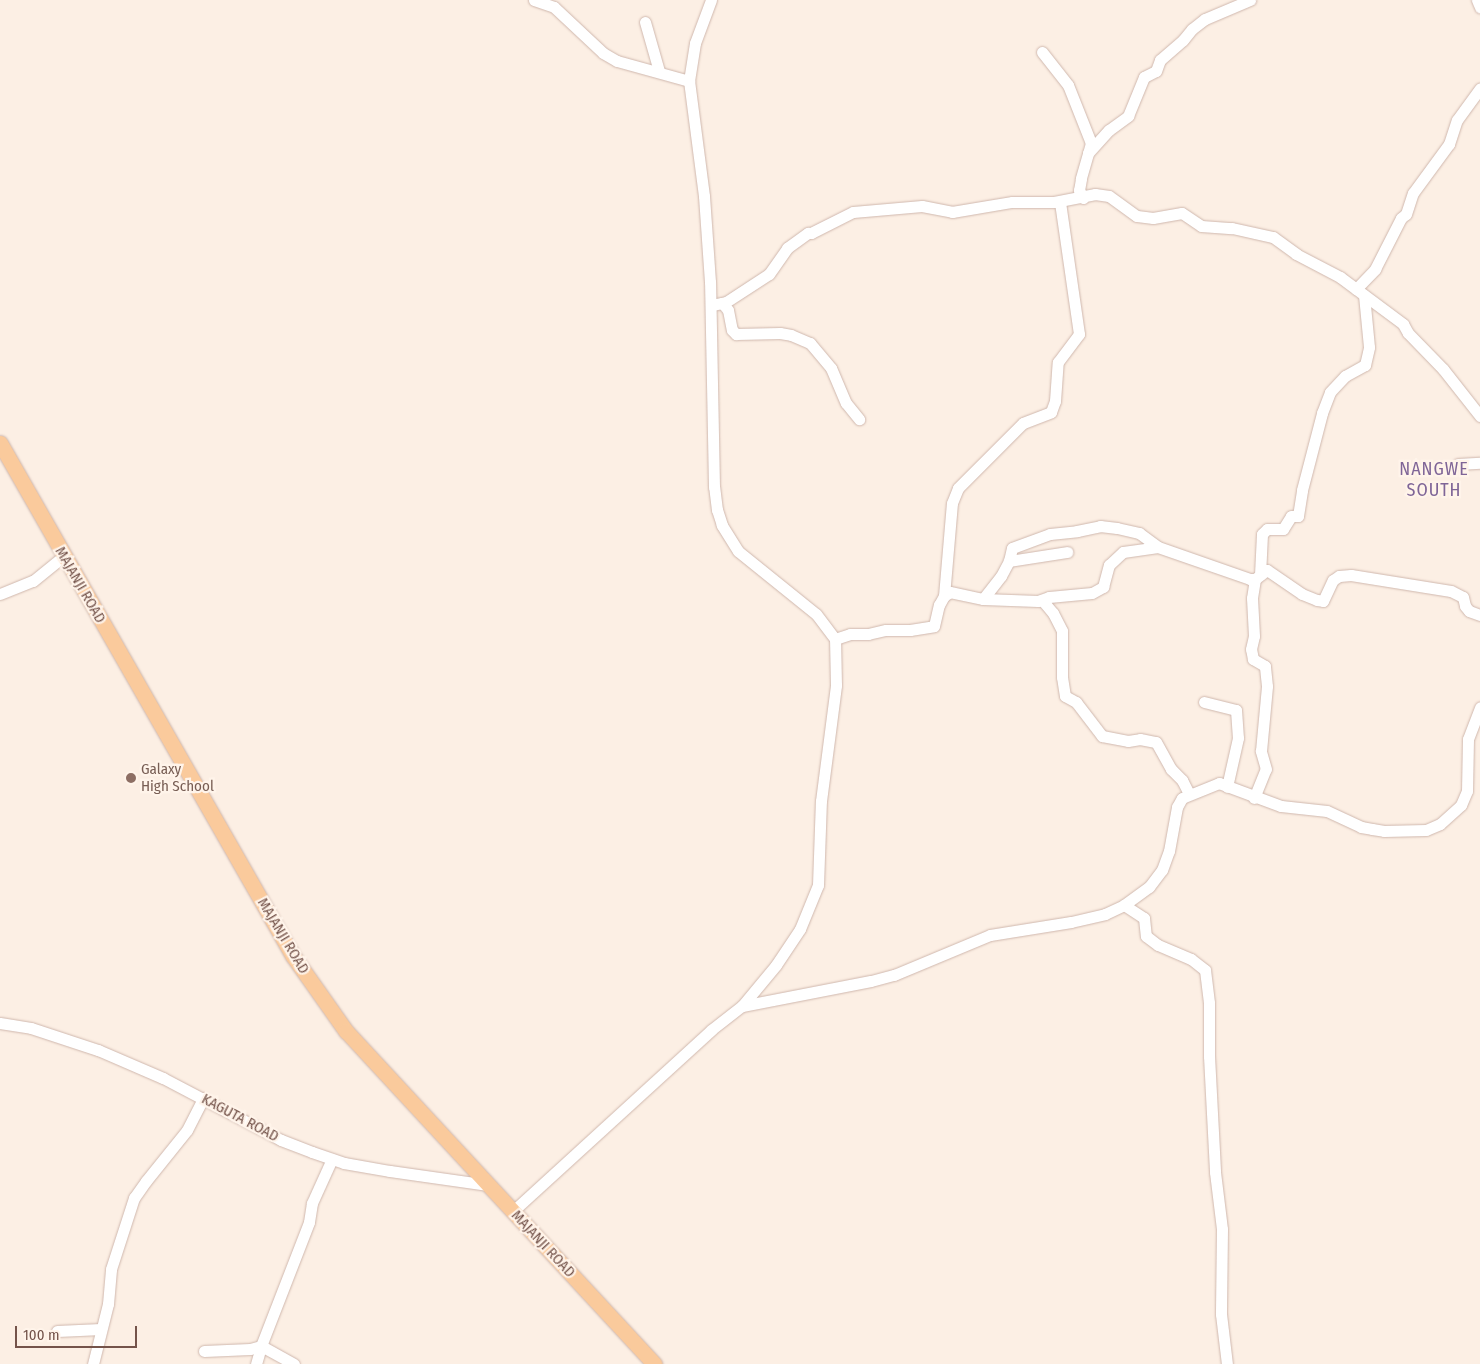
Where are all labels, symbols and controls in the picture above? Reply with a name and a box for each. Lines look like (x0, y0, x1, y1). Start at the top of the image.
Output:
district label: NANGWE SOUTH (1398, 459, 1470, 502)
street label: MAJANJI ROAD (51, 544, 109, 626)
place label: Galaxy High School (141, 760, 214, 795)
marker: Galaxy High School (125, 772, 137, 784)
street label: MAJANJI ROAD (253, 895, 313, 977)
street label: KAGUTA ROAD (198, 1090, 282, 1146)
street label: MAJANJI ROAD (507, 1207, 579, 1281)
scale bar (18, 1316, 140, 1348)
text: 100 m (23, 1326, 60, 1344)

